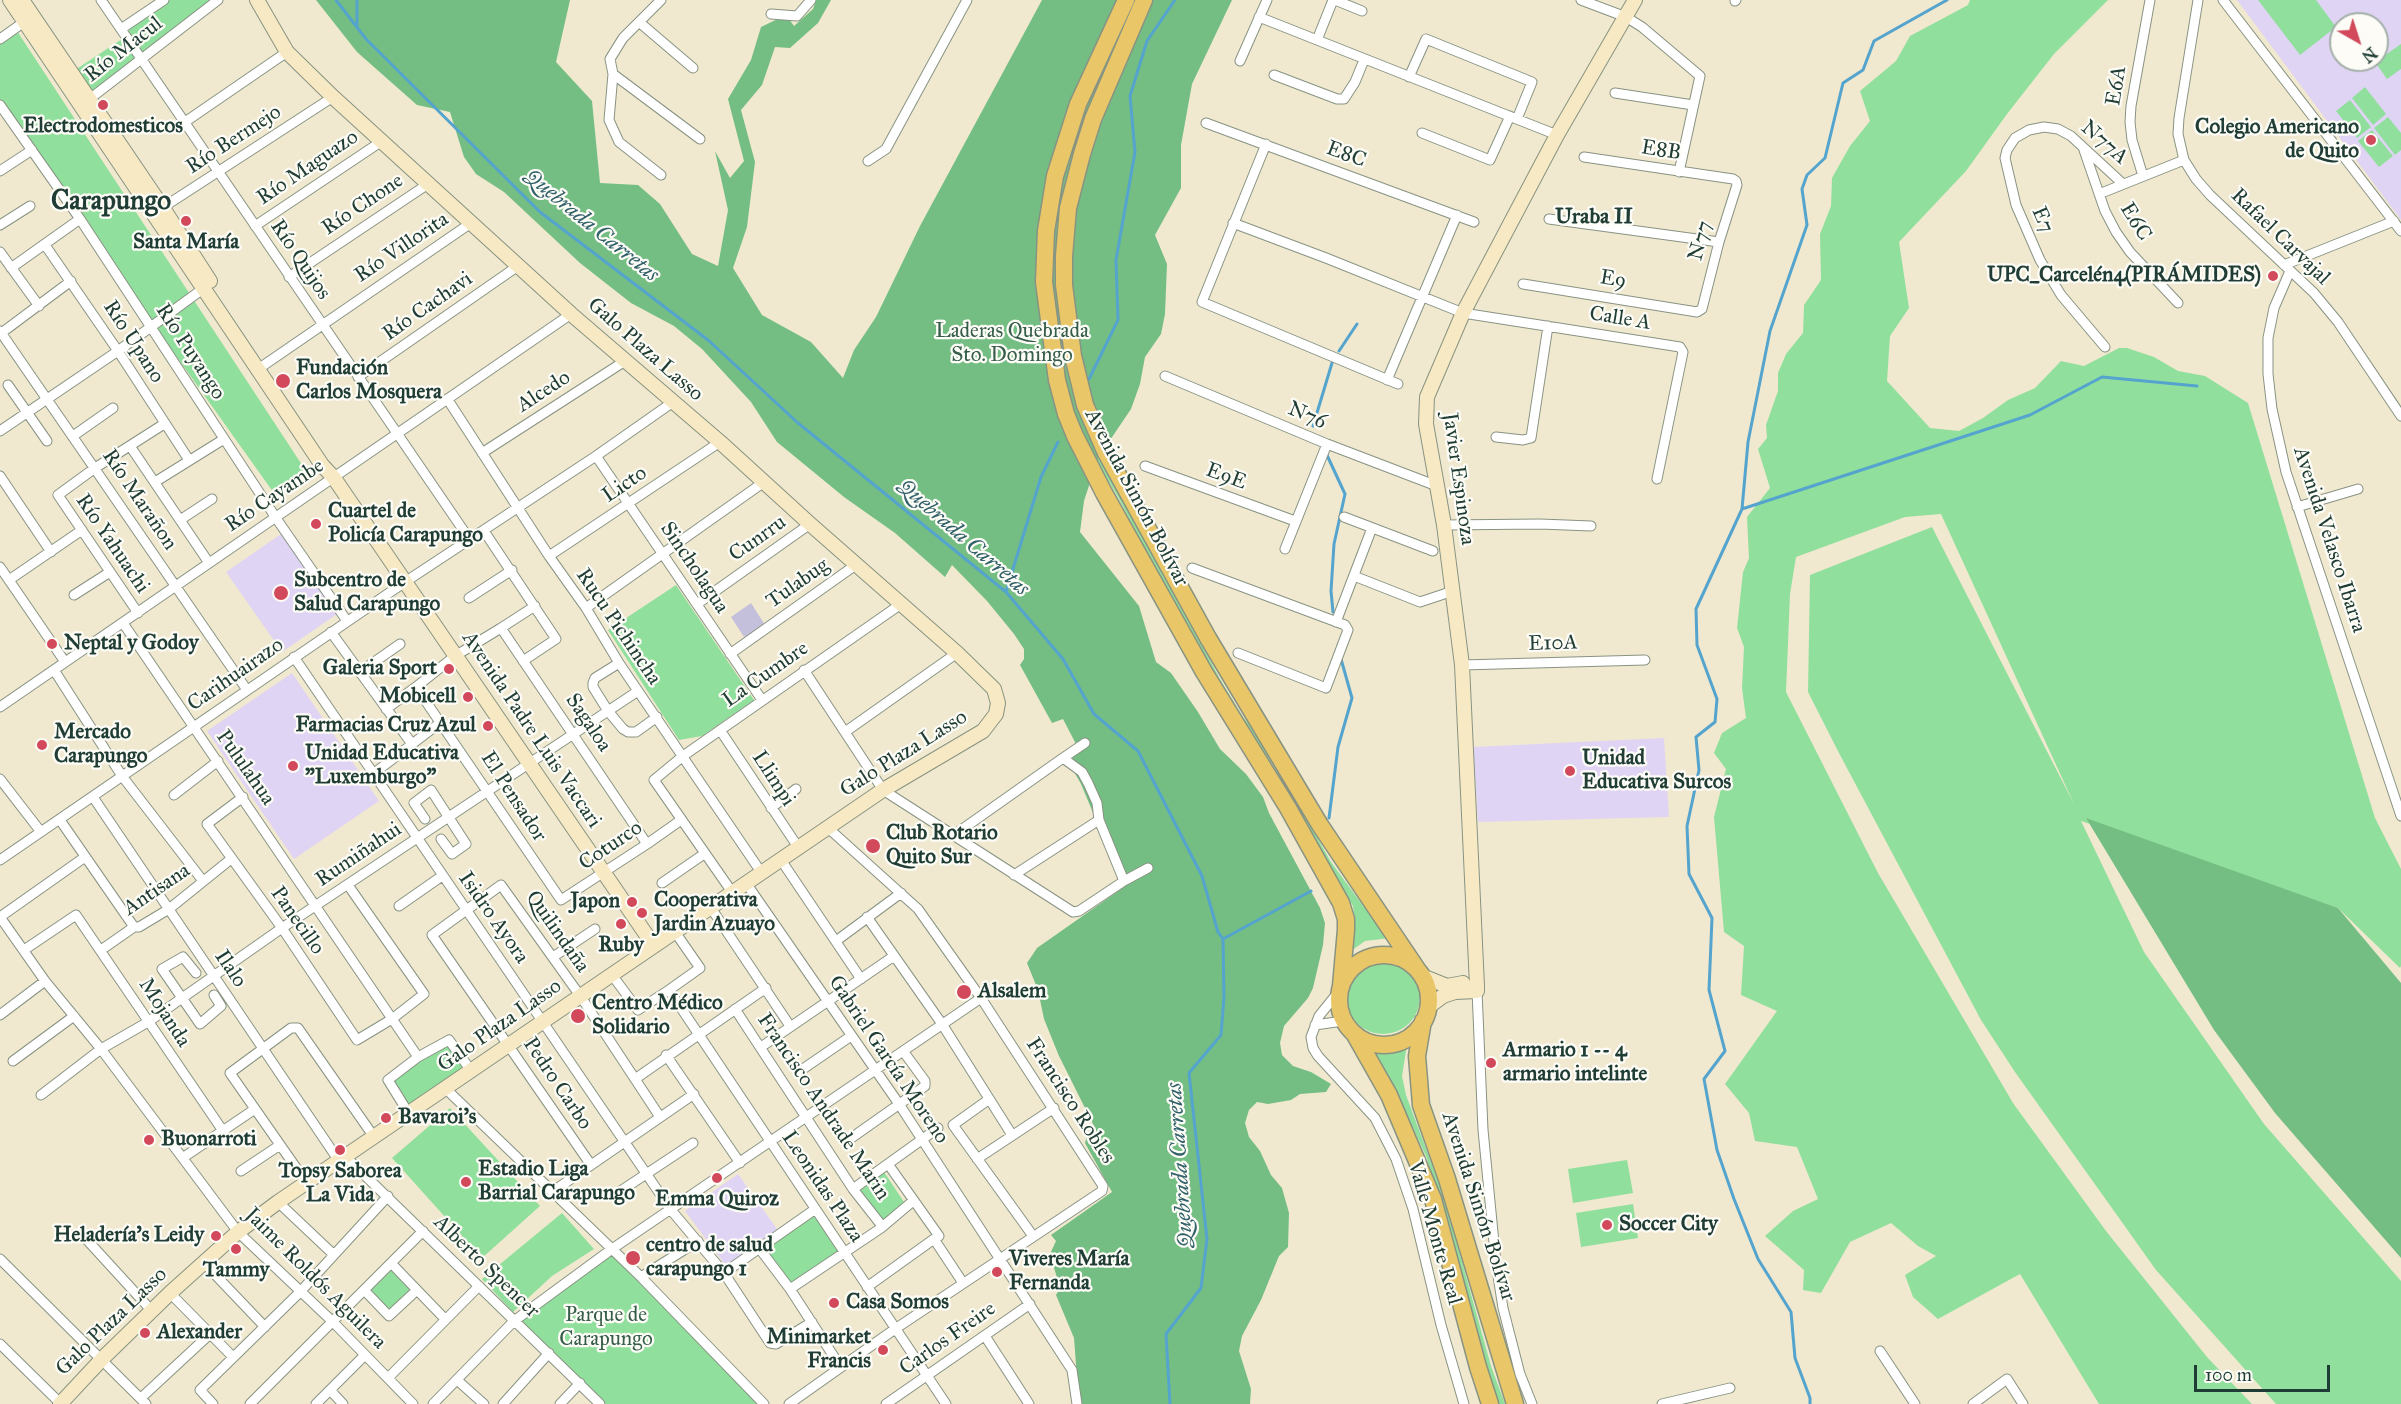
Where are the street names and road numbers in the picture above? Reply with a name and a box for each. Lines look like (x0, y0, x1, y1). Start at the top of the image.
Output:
street label: Río Macul (80, 12, 168, 88)
street label: E6A (2101, 64, 2133, 108)
street label: Río Bermejo (182, 100, 286, 180)
street label: N77A (2075, 116, 2133, 170)
street label: Río Maguazo (253, 125, 363, 211)
street label: E8B (1639, 135, 1683, 167)
street label: E8C (1323, 136, 1369, 174)
street label: Río Chone (318, 169, 408, 241)
street label: Rafael Carvajal (2225, 183, 2335, 291)
street label: E6C (2114, 198, 2156, 246)
street label: E7 (2025, 203, 2059, 237)
street label: Río Villorita (350, 207, 454, 289)
street label: Río Quijos (264, 215, 336, 305)
street label: N77 (1684, 218, 1718, 264)
street label: E9 (1598, 265, 1628, 295)
street label: Río Cachavi (378, 267, 478, 347)
street label: Galo Plaza Lasso (582, 293, 708, 407)
street label: Río Upano (97, 296, 169, 388)
street label: Río Puyango (150, 299, 230, 405)
street label: Calle A (1587, 302, 1653, 336)
street label: Alcedo (513, 365, 575, 419)
street label: N76 (1284, 397, 1330, 435)
street label: Avenida Simón Bolívar (1079, 405, 1193, 591)
street label: Javier Espinoza (1436, 411, 1480, 547)
street label: Avenida Velasco Ibarra (2287, 444, 2371, 636)
street label: Río Marañon (96, 445, 182, 555)
street label: Río Cayambe (221, 454, 329, 538)
street label: E9E (1202, 458, 1250, 496)
street label: Licto (598, 461, 652, 509)
street label: Río Yahuachi (70, 489, 154, 599)
street label: Cunrru (725, 510, 791, 568)
street label: Sincholagua (654, 517, 734, 619)
street label: Tulabug (762, 553, 834, 615)
street label: Rucu Pichincha (570, 564, 666, 690)
street label: Avenida Padre Luis Vaccari (456, 627, 606, 833)
street label: E10A (1528, 631, 1578, 657)
street label: Carihuairazo (183, 633, 289, 717)
street label: La Cumbre (718, 636, 814, 714)
street label: Sagaloa (559, 689, 617, 757)
street label: Galo Plaza Lasso (836, 705, 972, 803)
street label: Pululahua (210, 725, 280, 811)
street label: El Pensador (475, 747, 551, 847)
street label: Llimpi (746, 747, 800, 811)
street label: Coturco (574, 816, 648, 876)
street label: Rumiñahui (311, 817, 407, 893)
street label: Antisana (119, 858, 195, 922)
street label: Isidro Ayora (452, 867, 534, 969)
street label: Panecillo (265, 882, 329, 960)
street label: Quilindaña (520, 886, 594, 978)
street label: Ilalo (208, 945, 252, 993)
street label: Gabriel García Moreno (822, 971, 954, 1149)
street label: Mojanda (132, 974, 196, 1052)
street label: Galo Plaza Lasso (433, 974, 567, 1078)
street label: Francisco Andrade Marin (751, 1009, 895, 1205)
street label: Pedro Carbo (517, 1033, 597, 1135)
street label: Francisco Robles (1020, 1033, 1120, 1169)
street label: Avenida Simón Bolívar (1436, 1109, 1520, 1305)
street label: Leonidas Plaza (776, 1127, 868, 1247)
street label: Valle Monte Real (1401, 1158, 1467, 1308)
street label: Jaime Roldós Aguilera (239, 1203, 391, 1355)
street label: Alberto Spencer (428, 1210, 544, 1324)
street label: Galo Plaza Lasso (51, 1263, 173, 1381)
street label: Carlos Freire (895, 1297, 1001, 1381)

